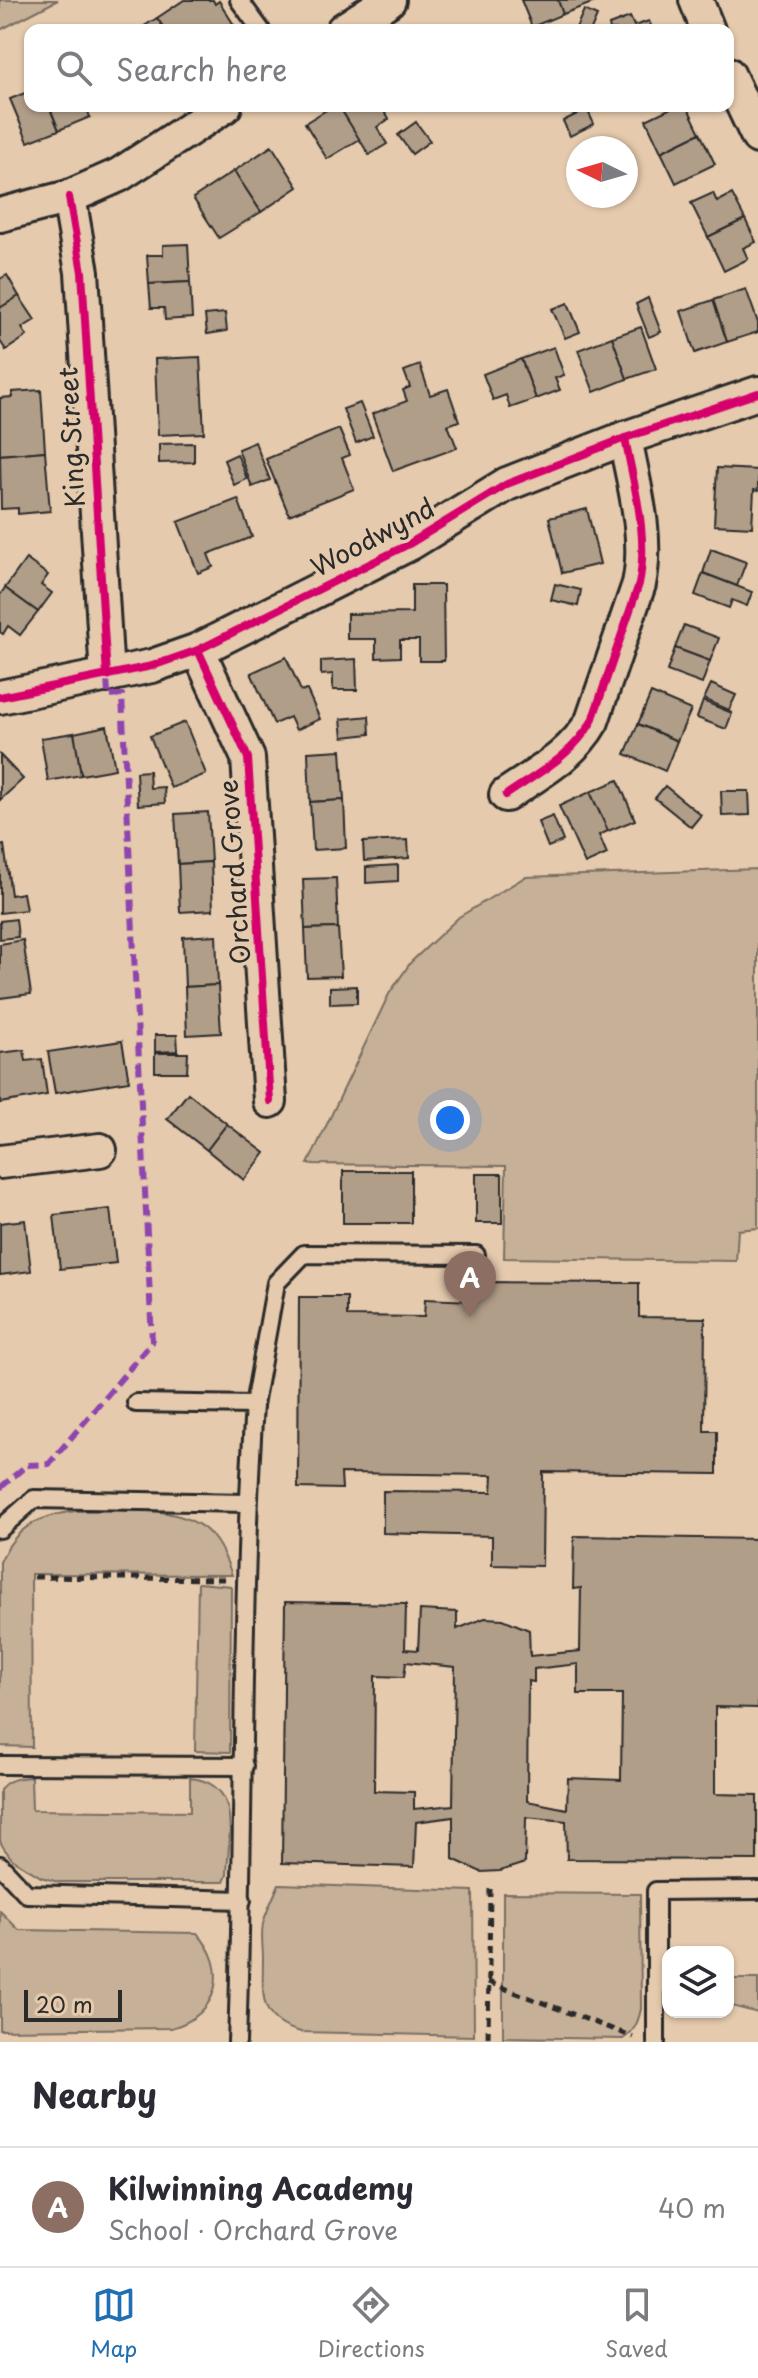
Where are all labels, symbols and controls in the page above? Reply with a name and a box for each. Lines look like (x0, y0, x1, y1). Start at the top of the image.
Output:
search box (24, 24, 734, 112)
icon: search (52, 46, 96, 90)
text: Search here (116, 46, 288, 91)
north arrow (566, 136, 638, 208)
street label: King Street (47, 366, 94, 508)
street label: Woodwynd (303, 488, 441, 586)
street label: Orchard Grove (208, 778, 259, 966)
your location (430, 1100, 470, 1140)
pin: A (444, 1251, 496, 1317)
map controls (662, 1946, 734, 2018)
button: layers (662, 1946, 734, 2018)
scale bar (24, 1986, 122, 2022)
text: 20 m (36, 1987, 93, 2020)
text: Nearby (32, 2068, 157, 2120)
text: Kilwinning Academy (108, 2165, 414, 2210)
text: A (48, 2188, 68, 2227)
text: 40 m (658, 2188, 726, 2227)
text: School · Orchard Grove (108, 2210, 398, 2249)
tab: Map (90, 2283, 137, 2364)
tab: Directions (318, 2283, 425, 2364)
tab: Saved (605, 2283, 668, 2364)

